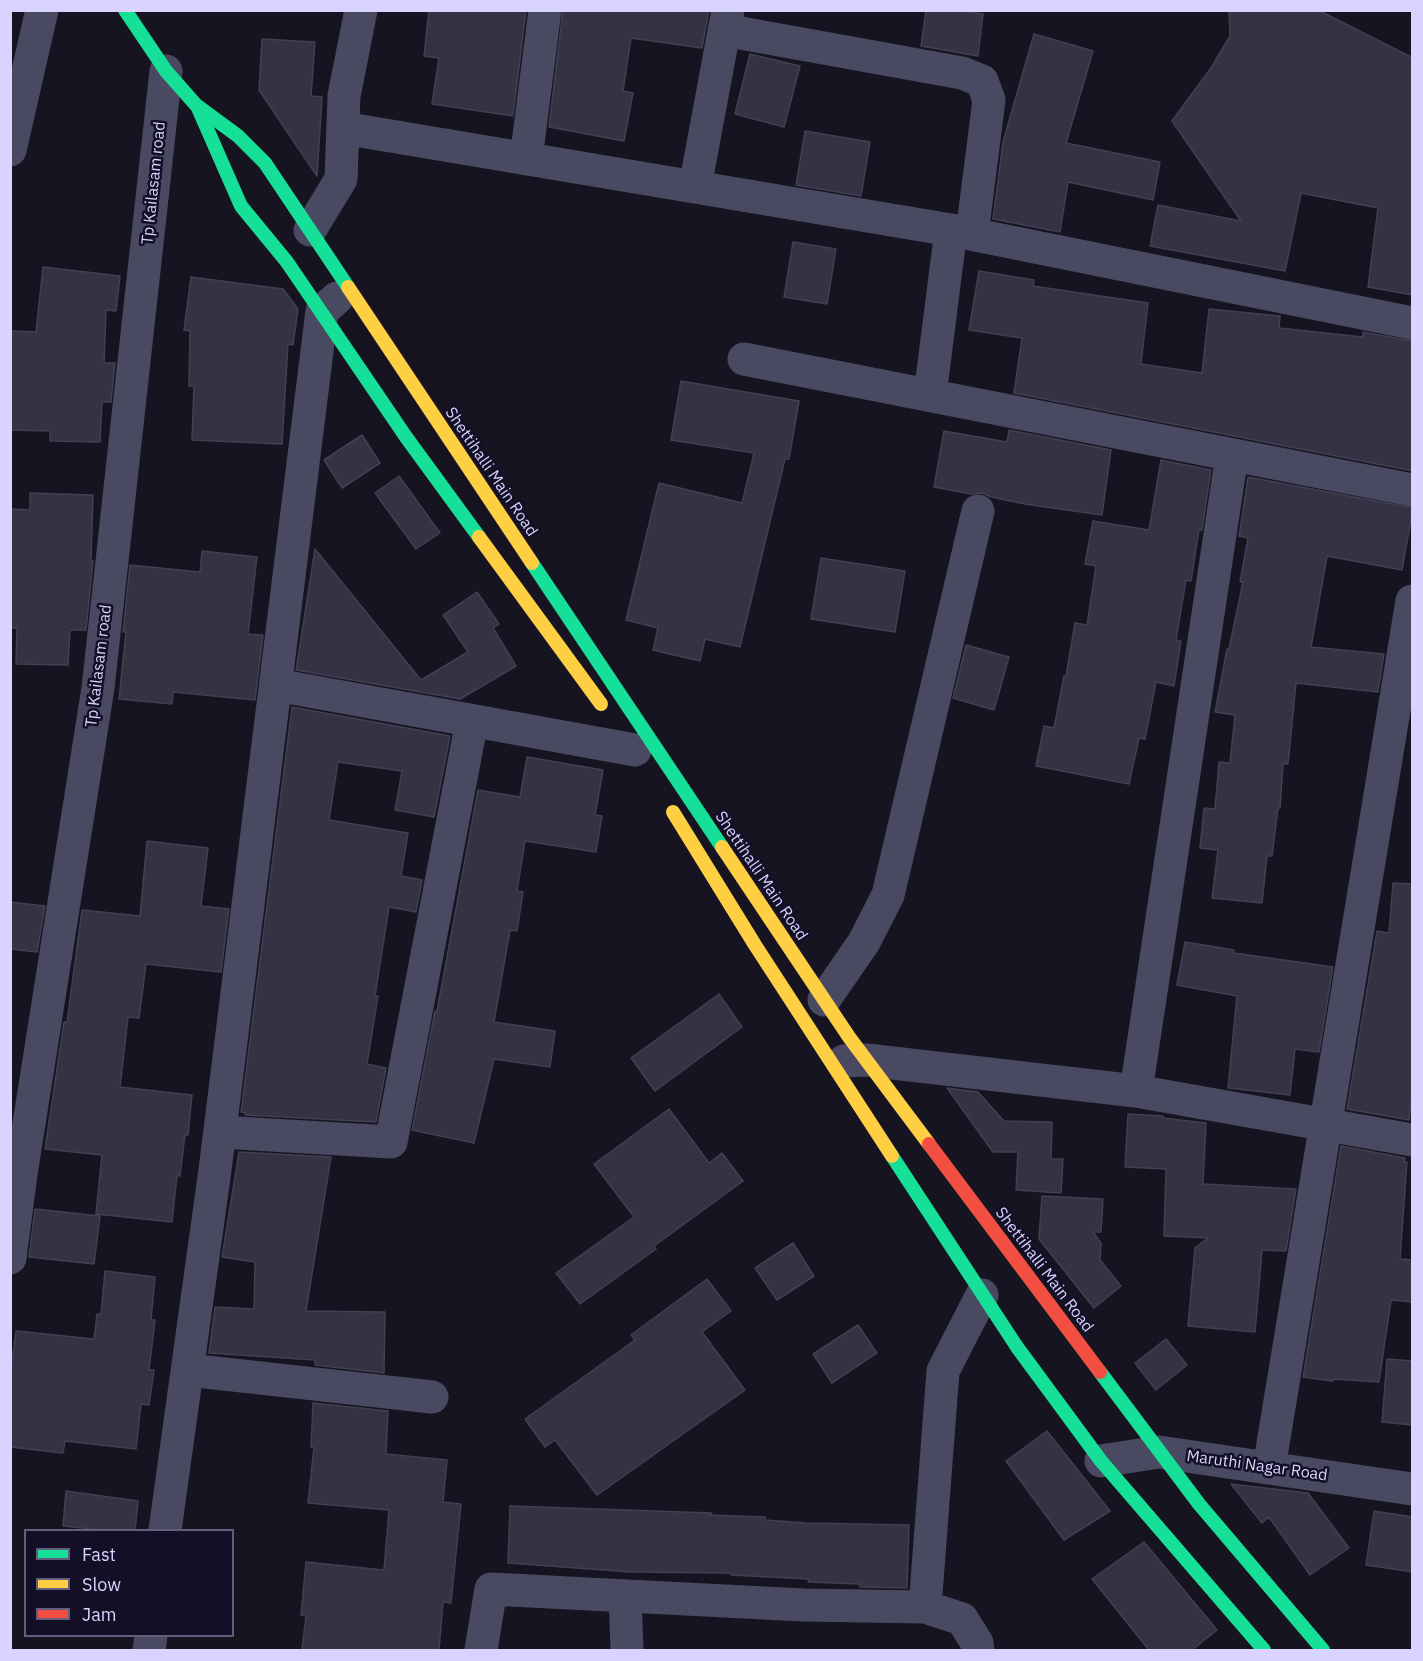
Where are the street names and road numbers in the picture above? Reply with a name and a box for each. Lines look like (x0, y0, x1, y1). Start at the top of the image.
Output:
street label: Tp Kailasam road (138, 121, 170, 245)
street label: Shettihalli Main Road (441, 404, 541, 540)
street label: Tp Kailasam road (82, 604, 116, 728)
street label: Shettihalli Main Road (711, 808, 811, 944)
street label: Shettihalli Main Road (991, 1204, 1097, 1336)
street label: Maruthi Nagar Road (1185, 1447, 1329, 1485)

